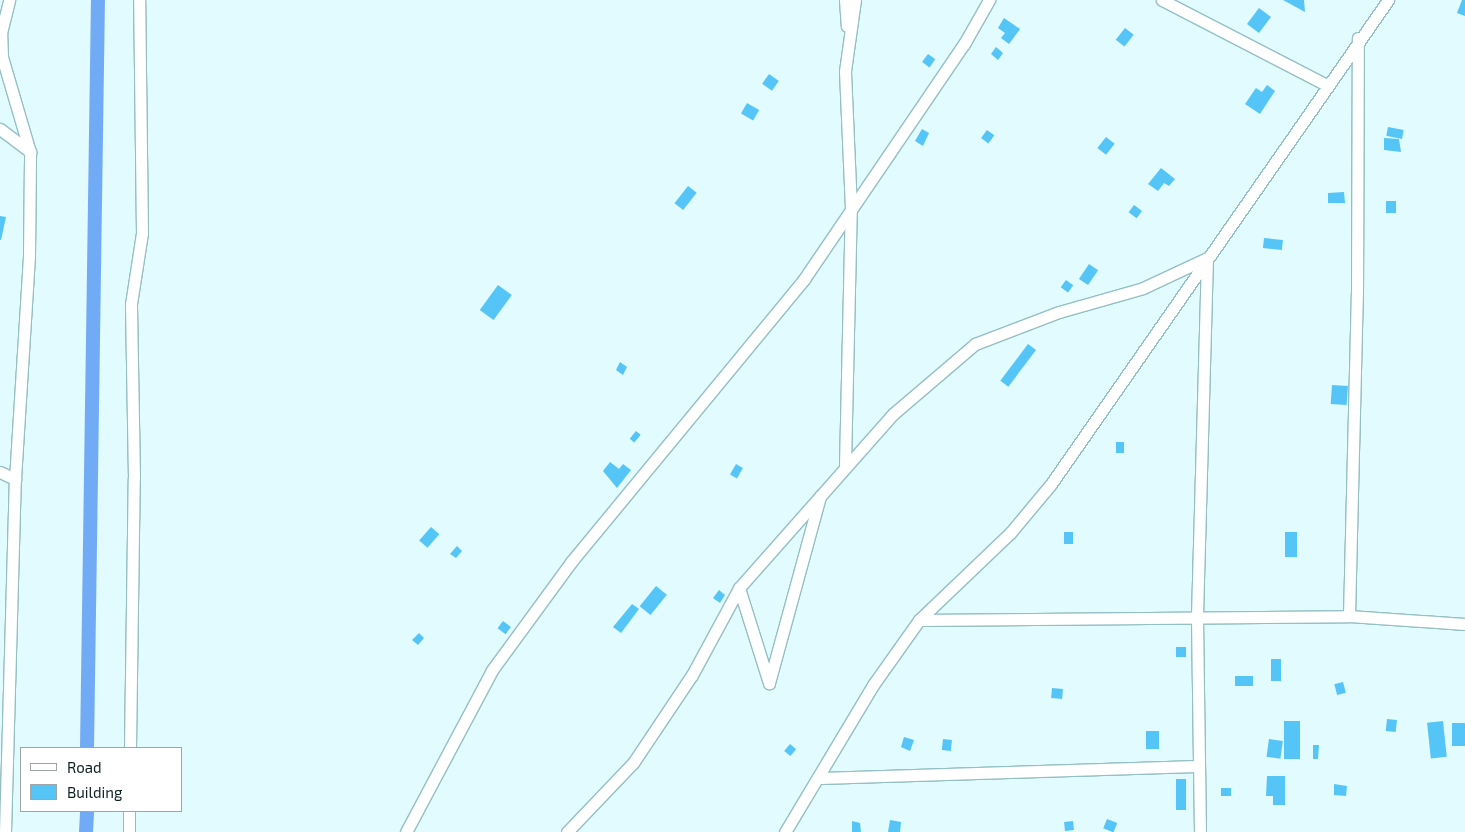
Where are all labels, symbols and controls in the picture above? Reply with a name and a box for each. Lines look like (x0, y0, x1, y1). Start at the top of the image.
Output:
legend (20, 747, 182, 812)
text: Road (67, 758, 102, 776)
text: Building (67, 783, 122, 801)

